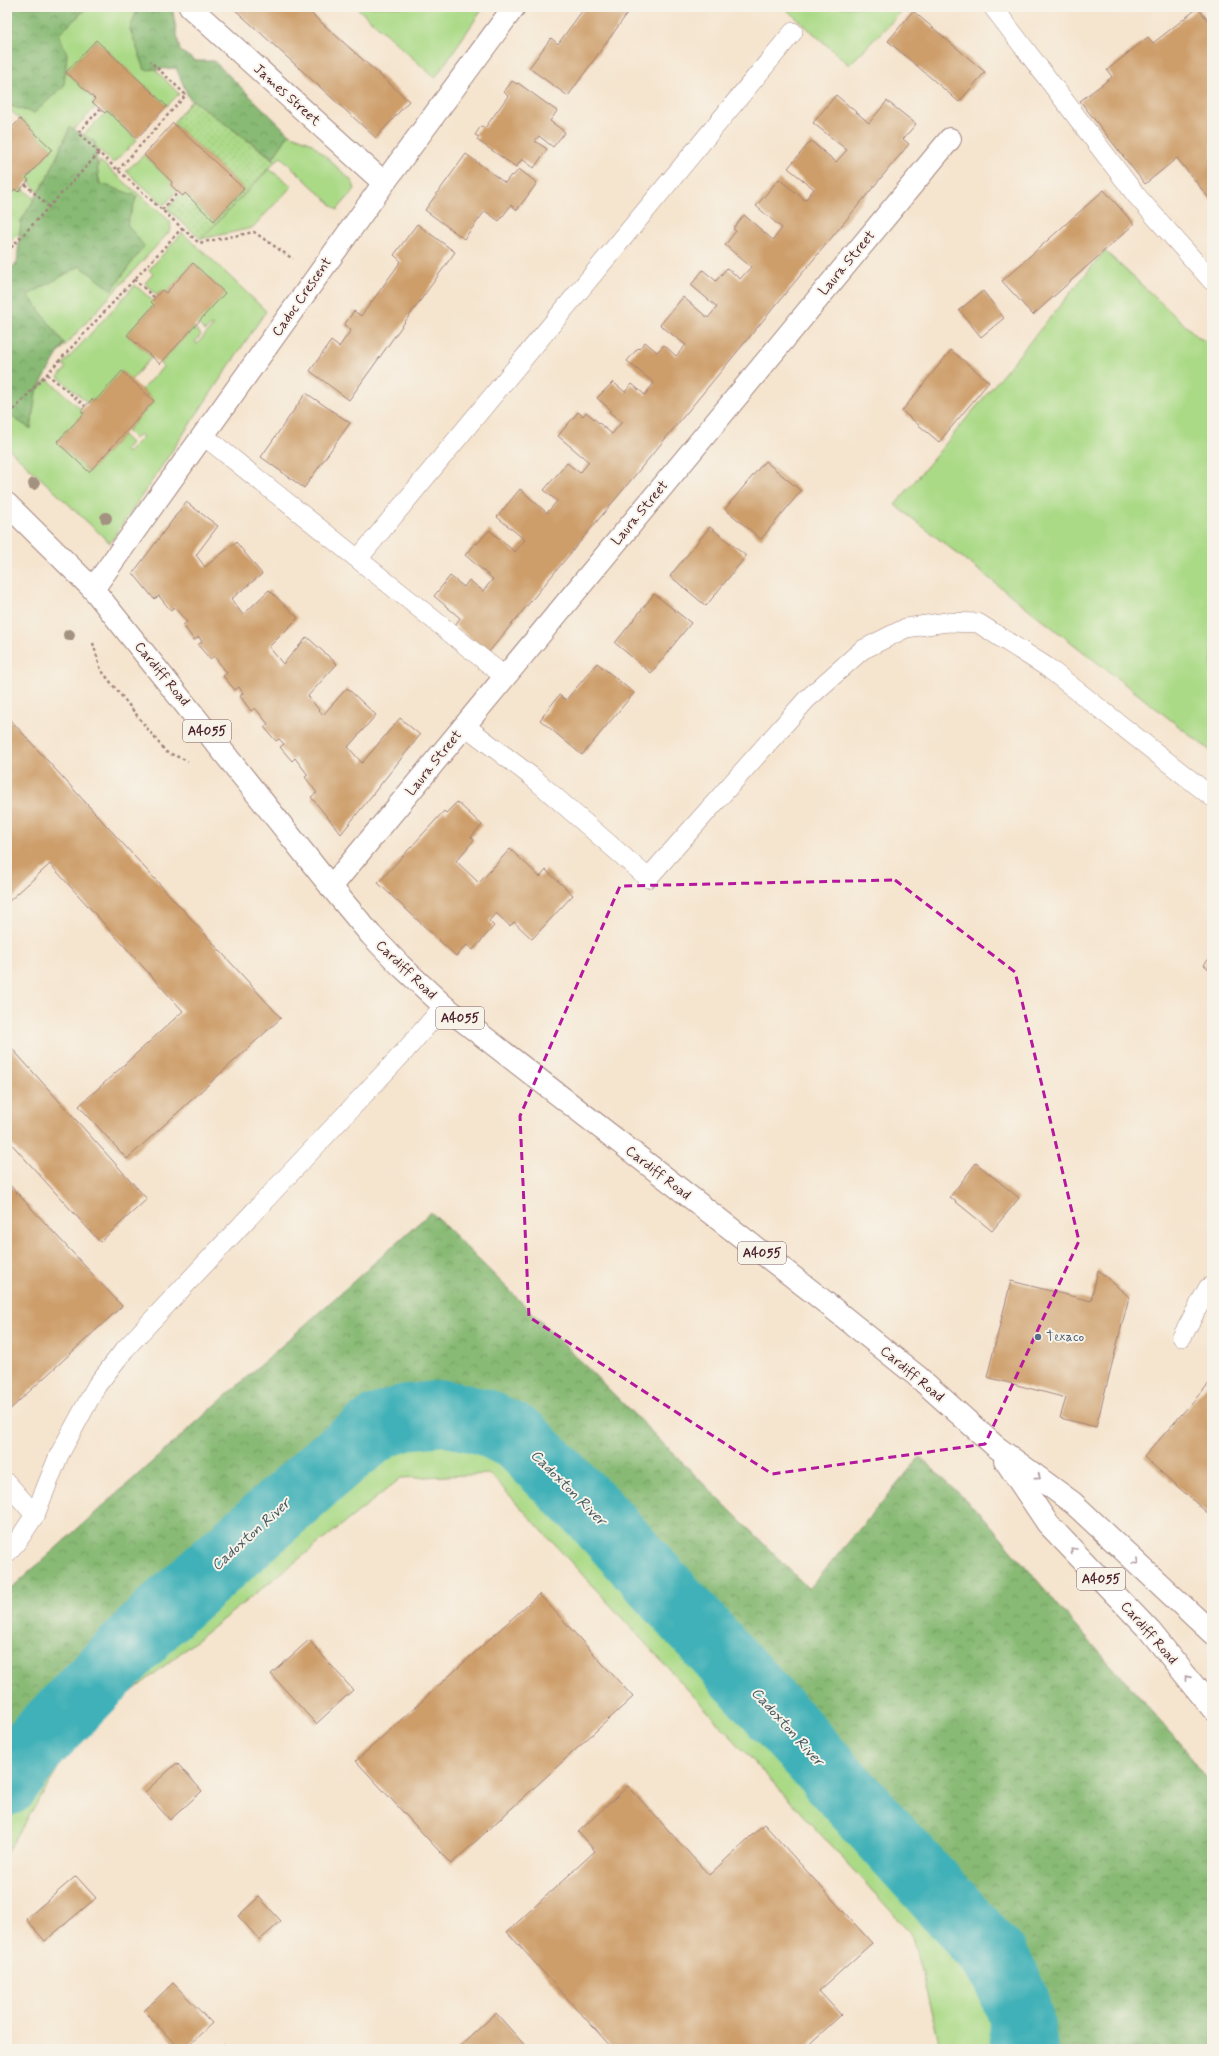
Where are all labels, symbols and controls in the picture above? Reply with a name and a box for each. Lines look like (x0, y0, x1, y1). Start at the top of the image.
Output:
street label: James Street (250, 60, 325, 130)
street label: Laura Street (815, 226, 880, 299)
street label: Cadoc Crescent (268, 254, 336, 340)
street label: Laura Street (608, 476, 673, 549)
street label: Cardiff Road (130, 638, 194, 710)
road number: A4055 (183, 720, 231, 742)
street label: Laura Street (402, 726, 466, 800)
street label: Cardiff Road (372, 936, 440, 1004)
road number: A4055 (436, 1007, 484, 1029)
street label: Cardiff Road (622, 1142, 694, 1204)
road number: A4055 (738, 1242, 786, 1264)
place label: Texaco (1046, 1328, 1084, 1346)
marker: Texaco (1033, 1332, 1043, 1342)
street label: Cardiff Road (876, 1342, 948, 1406)
water label: Cadoxton River (526, 1446, 612, 1532)
one-way arrow (1034, 1472, 1041, 1480)
water label: Cadoxton River (207, 1493, 296, 1576)
one-way arrow (1070, 1547, 1078, 1555)
one-way arrow (1131, 1557, 1139, 1565)
road number: A4055 (1077, 1568, 1125, 1590)
street label: Cardiff Road (1117, 1598, 1181, 1668)
one-way arrow (1185, 1675, 1192, 1683)
water label: Cadoxton River (746, 1683, 829, 1772)

